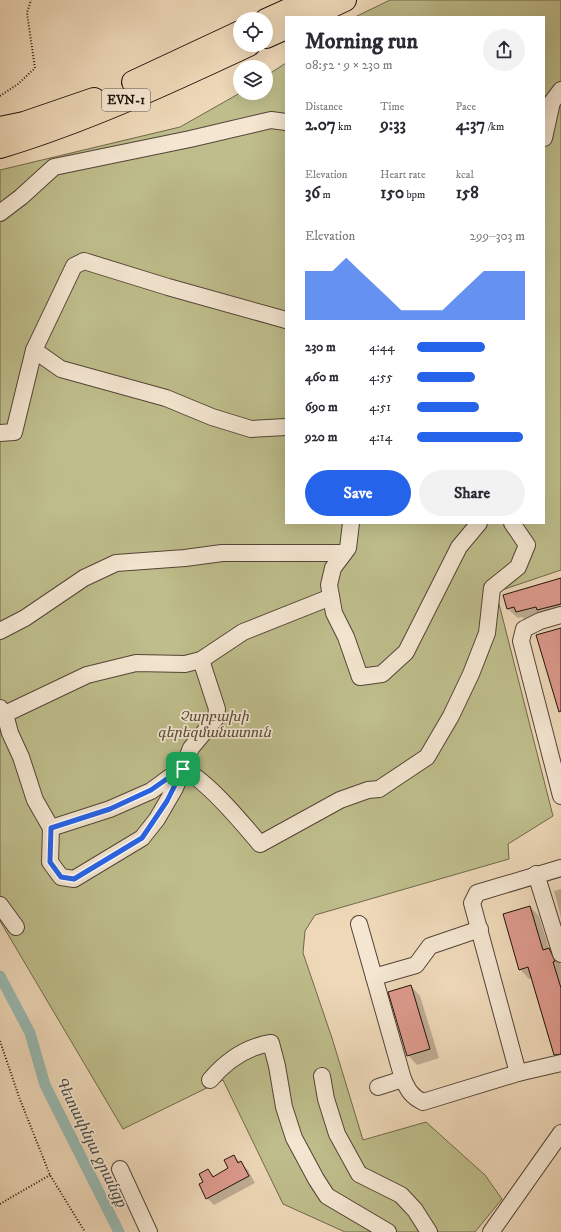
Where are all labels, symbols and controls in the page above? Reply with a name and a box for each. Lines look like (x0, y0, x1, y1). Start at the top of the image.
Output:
map controls (233, 12, 273, 100)
button: locate (233, 12, 273, 52)
text: Morning run (305, 28, 418, 55)
button: share (483, 29, 525, 71)
text: 08:52 · 9 × 230 m (305, 57, 392, 73)
button: layers (233, 60, 273, 100)
road number: EVN-1 (102, 89, 150, 111)
text: Distance (305, 100, 343, 114)
text: Time (380, 100, 404, 114)
text: Pace (456, 100, 476, 114)
text: 2.07 (305, 114, 336, 136)
text: 9:33 (380, 114, 406, 136)
text: 4:37 (456, 114, 485, 136)
text: km (336, 120, 352, 134)
text: /km (485, 120, 504, 134)
text: Elevation (305, 168, 348, 182)
text: Heart rate (380, 168, 425, 182)
text: kcal (456, 168, 474, 182)
text: 36 (305, 182, 320, 204)
text: 150 (380, 182, 404, 204)
text: 158 (456, 182, 479, 204)
text: m (320, 188, 331, 202)
text: bpm (404, 188, 425, 202)
text: Elevation (305, 228, 355, 244)
text: 299–303 m (470, 228, 525, 244)
text: 230 m (305, 339, 336, 355)
text: 4:44 (369, 339, 395, 355)
text: 460 m (305, 369, 339, 385)
text: 4:55 (369, 369, 393, 385)
text: 690 m (305, 399, 338, 415)
text: 4:51 (369, 399, 391, 415)
text: 920 m (305, 429, 337, 445)
text: 4:14 (369, 429, 392, 445)
button: Save (305, 470, 411, 516)
button: Share (419, 470, 525, 516)
park label: Չարբախի գերեզմանատուն (157, 708, 272, 742)
pin (166, 752, 200, 786)
icon: arrive (172, 758, 194, 780)
water label: Գետափնյա ջրանցք (51, 1074, 131, 1211)

